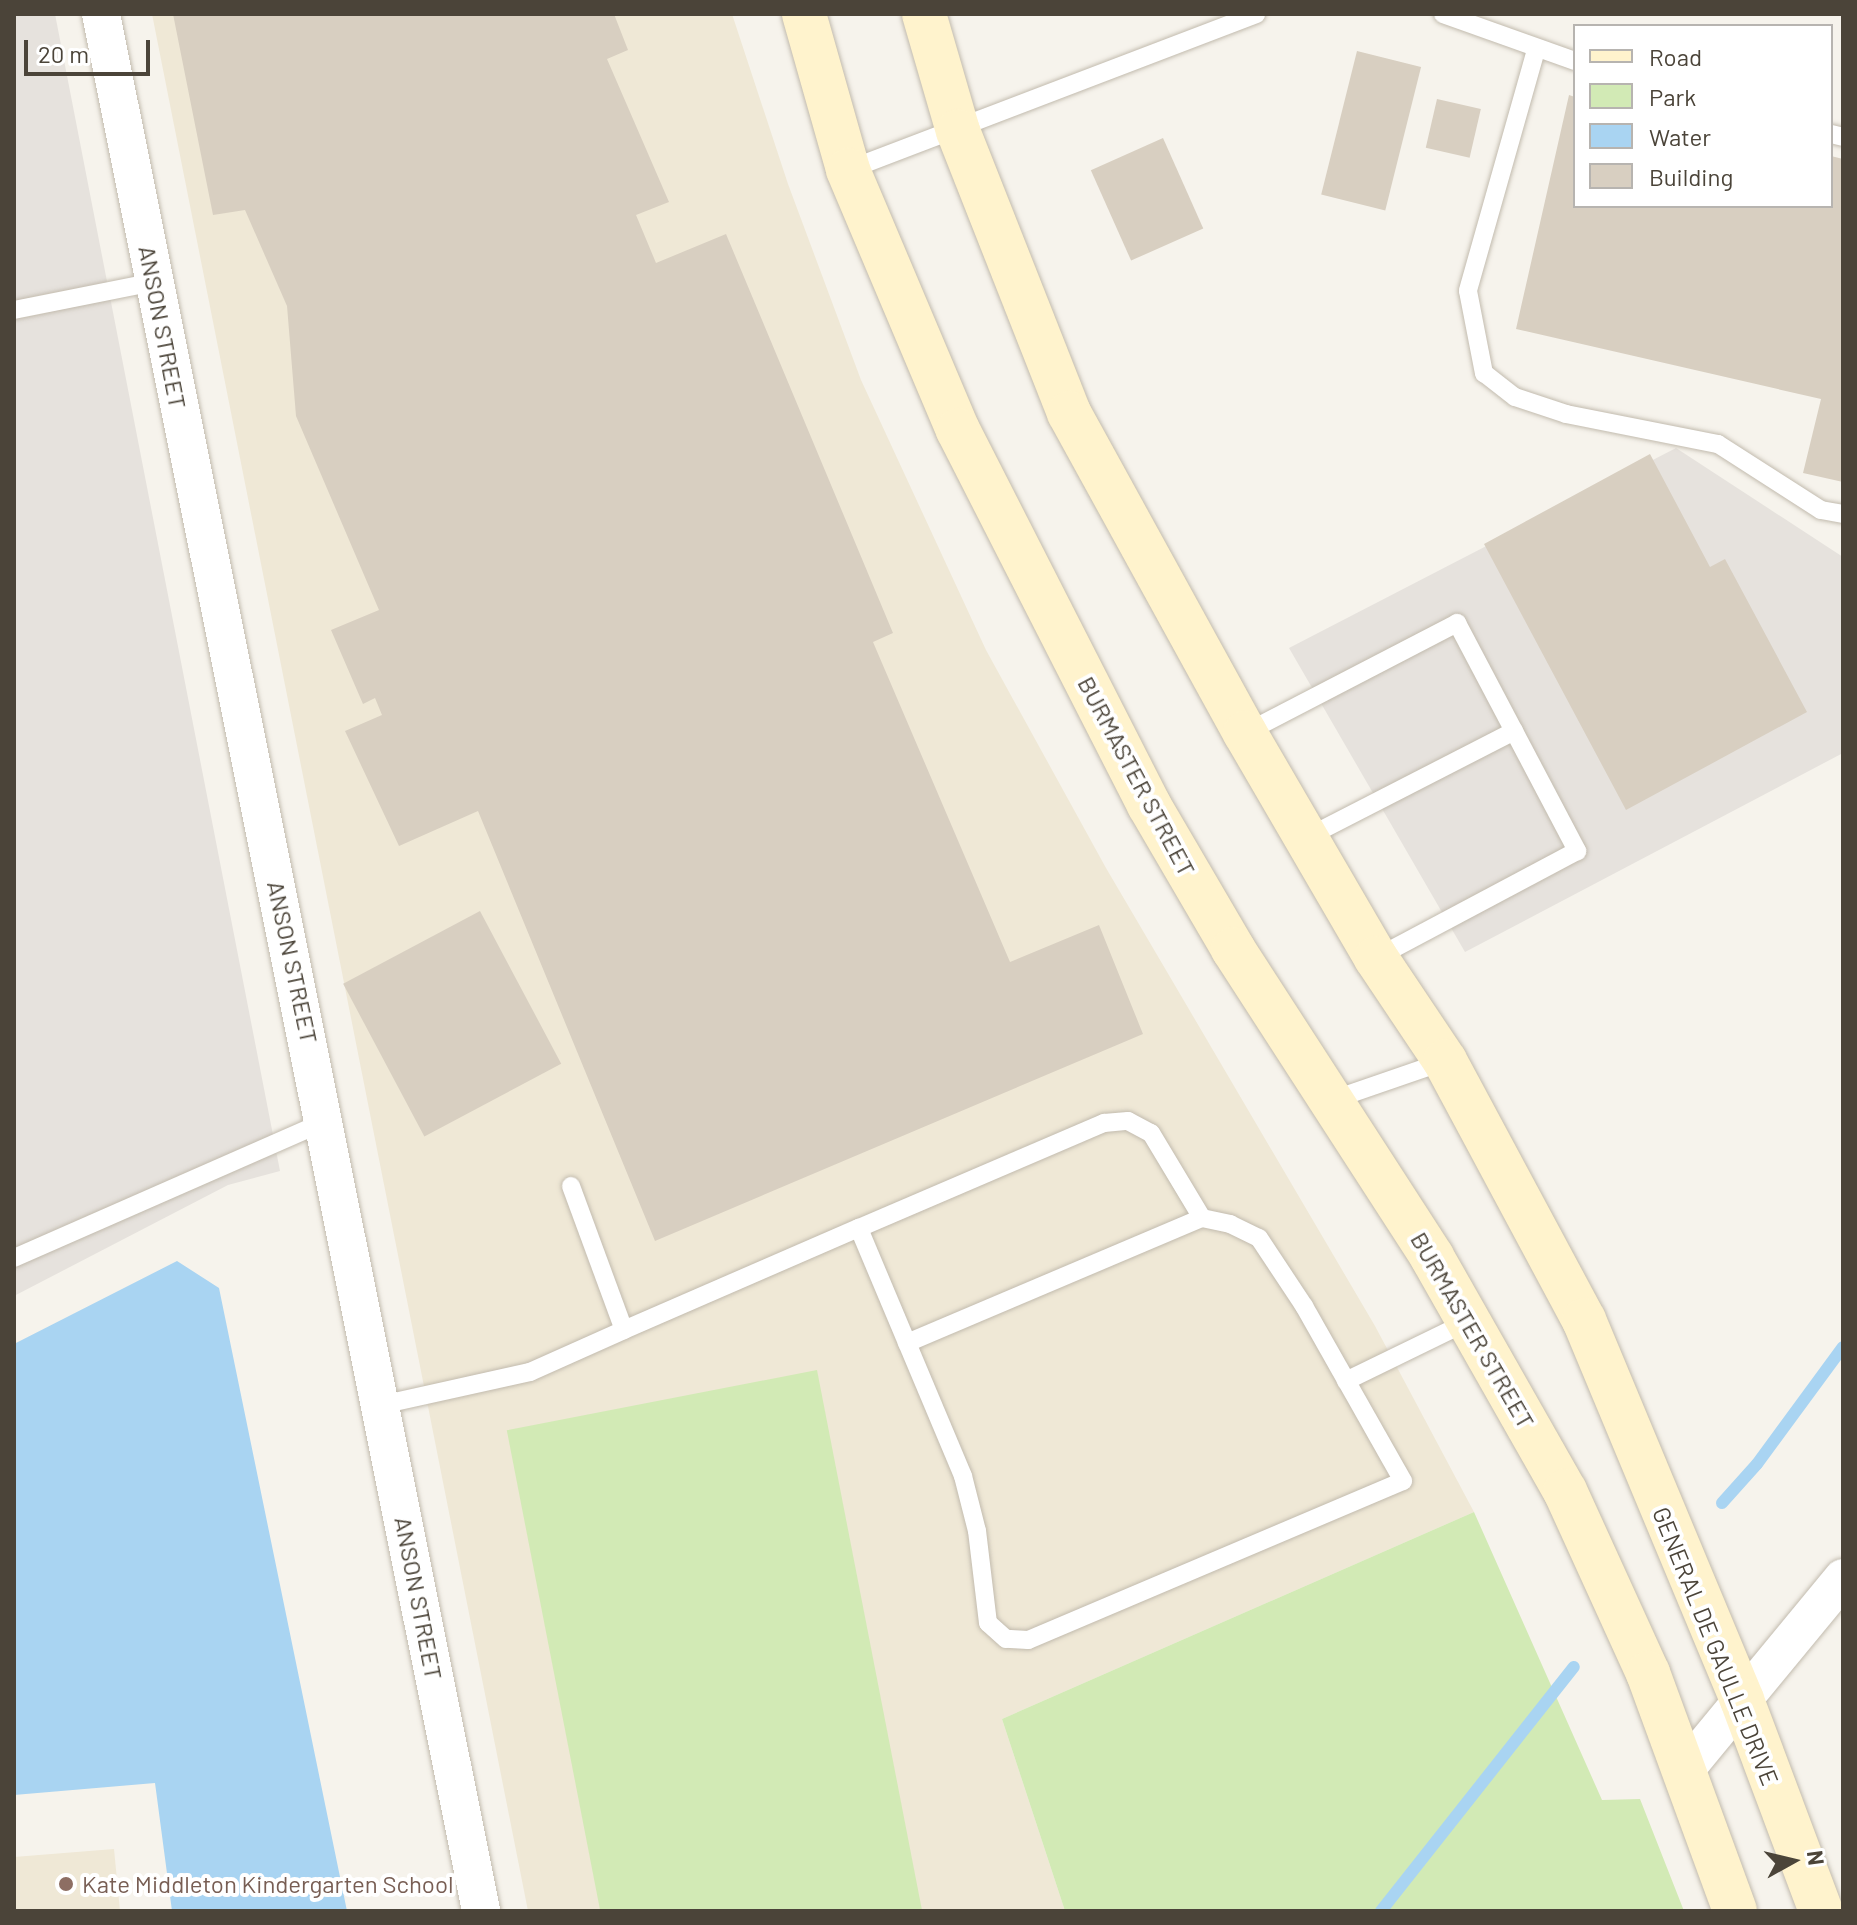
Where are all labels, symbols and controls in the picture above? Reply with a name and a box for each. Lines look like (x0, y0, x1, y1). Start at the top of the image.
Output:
scale bar (28, 24, 154, 74)
legend (1573, 24, 1833, 208)
text: 20 m (38, 39, 89, 68)
text: Road (1649, 42, 1702, 71)
text: Park (1649, 82, 1696, 111)
text: Water (1649, 122, 1711, 151)
text: Building (1649, 162, 1733, 191)
street label: ANSON STREET (133, 243, 193, 411)
street label: BURMASTER STREET (1072, 671, 1202, 881)
street label: ANSON STREET (262, 878, 324, 1046)
street label: BURMASTER STREET (1405, 1227, 1541, 1433)
street label: GENERAL DE GAULLE DRIVE (1647, 1503, 1785, 1789)
street label: ANSON STREET (389, 1514, 449, 1682)
north arrow (1753, 1821, 1833, 1901)
text: N (1803, 1849, 1831, 1867)
place label: Kate Middleton Kindergarten School (82, 1870, 454, 1898)
marker: Kate Middleton Kindergarten School (57, 1875, 75, 1893)

